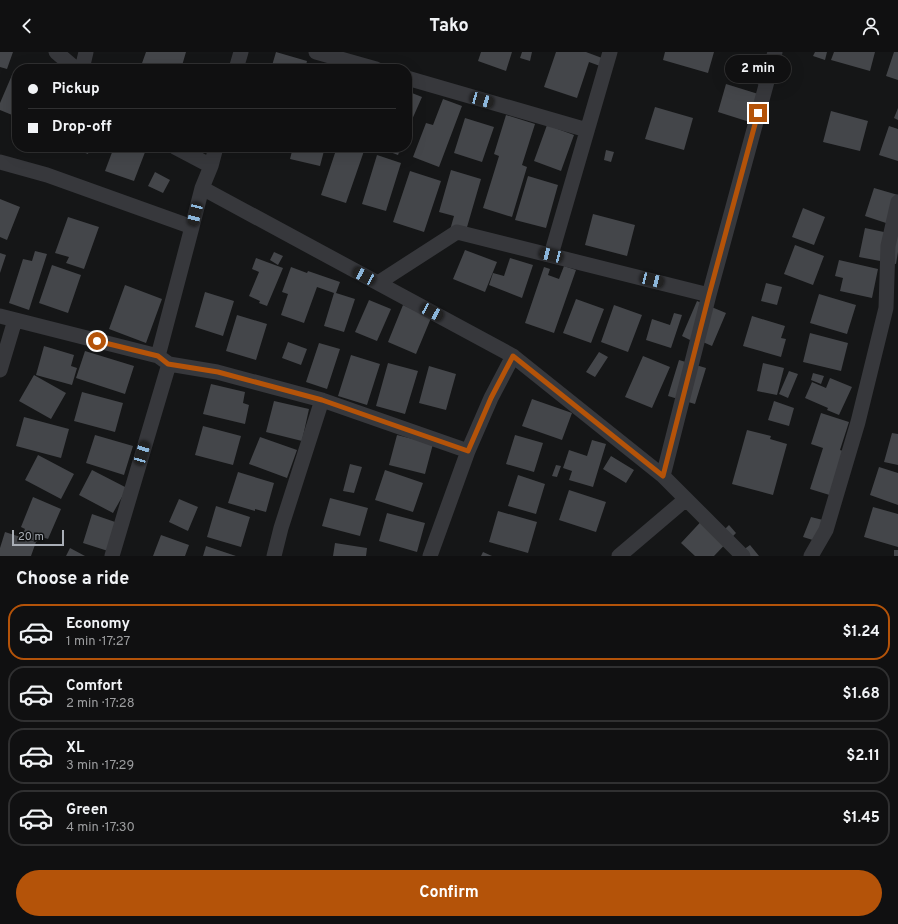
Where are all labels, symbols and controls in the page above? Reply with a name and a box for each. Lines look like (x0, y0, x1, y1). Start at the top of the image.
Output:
icon: back (16, 15, 38, 37)
text: Tako (429, 15, 469, 38)
icon: person (860, 15, 882, 37)
callout: 2 min (725, 55, 791, 83)
text: 2 min (741, 61, 775, 77)
text: Pickup (52, 80, 100, 99)
car (469, 91, 495, 109)
route end (749, 104, 767, 122)
text: Drop-off (52, 118, 112, 137)
car (186, 201, 204, 227)
car (538, 246, 564, 264)
car (351, 265, 377, 287)
car (639, 271, 665, 289)
car (419, 301, 445, 323)
route start (88, 332, 106, 350)
car (133, 440, 151, 466)
scale bar (12, 528, 64, 547)
text: 20 m (18, 530, 44, 544)
text: Choose a ride (16, 568, 129, 591)
icon: car (18, 614, 54, 650)
text: Economy (66, 615, 130, 634)
text: $1.24 (842, 623, 880, 642)
text: 1 min · 17:27 (66, 634, 130, 650)
icon: car (18, 676, 54, 712)
text: Comfort (66, 677, 123, 696)
text: $1.68 (843, 685, 880, 704)
text: 2 min · 17:28 (66, 696, 135, 712)
icon: car (18, 738, 54, 774)
text: XL (66, 739, 84, 758)
text: $2.11 (846, 747, 880, 766)
text: 3 min · 17:29 (66, 758, 134, 774)
icon: car (18, 800, 54, 836)
text: Green (66, 801, 108, 820)
text: $1.45 (842, 809, 880, 828)
text: 4 min · 17:30 (66, 820, 135, 836)
button: Confirm (16, 870, 882, 916)

